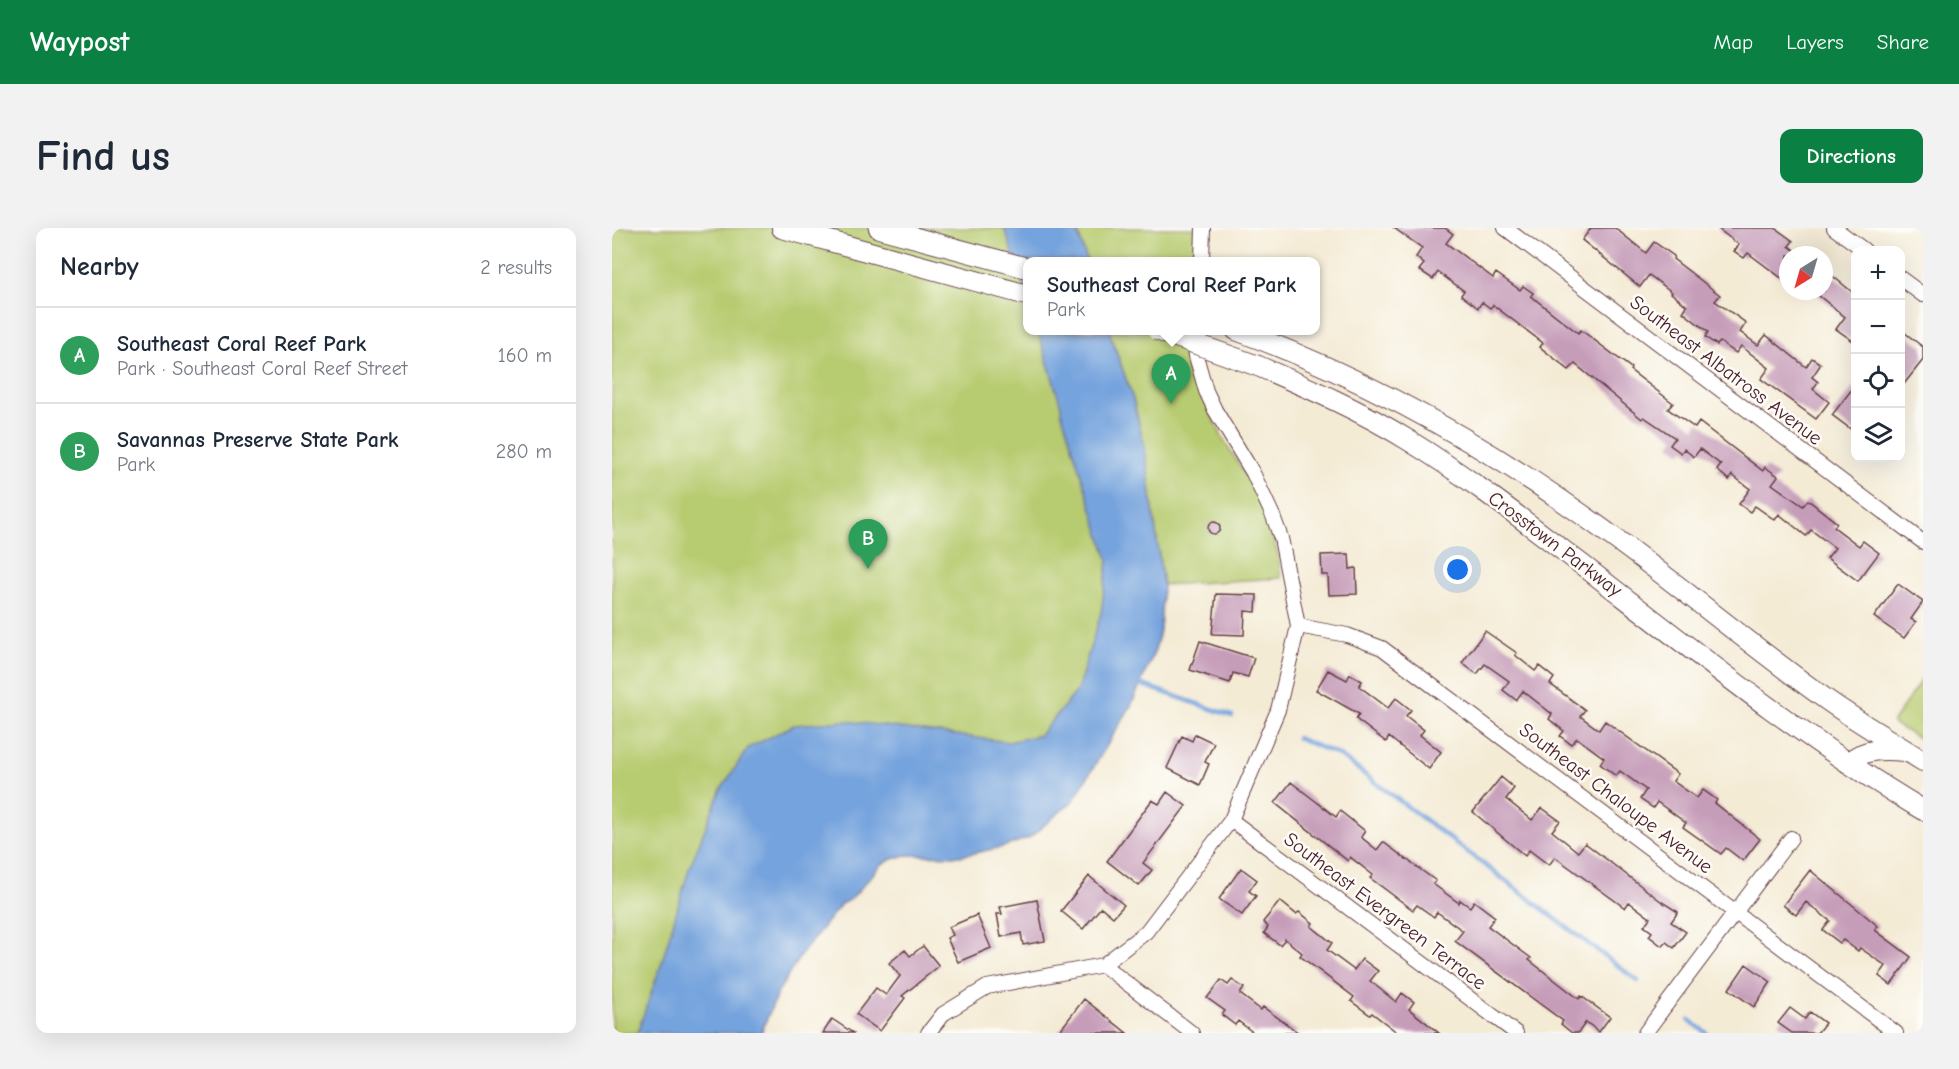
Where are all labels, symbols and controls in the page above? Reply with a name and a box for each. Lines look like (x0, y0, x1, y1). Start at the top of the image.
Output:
text: Waypost (30, 26, 130, 58)
text: Map (1714, 30, 1753, 54)
text: Layers (1786, 30, 1844, 54)
text: Share (1877, 30, 1929, 54)
button: Directions (1780, 129, 1923, 183)
text: Find us (36, 132, 170, 181)
north arrow (1779, 246, 1833, 300)
map controls (1851, 246, 1905, 462)
button: + (1851, 246, 1905, 300)
text: Nearby (60, 252, 139, 282)
text: 2 results (480, 256, 552, 279)
popup (1023, 257, 1320, 335)
text: Southeast Coral Reef Park (1047, 272, 1296, 298)
street label: Southeast Albatross Avenue (1626, 290, 1826, 450)
text: Park (1047, 298, 1085, 321)
button: − (1851, 300, 1905, 354)
text: Southeast Coral Reef Park (117, 331, 366, 357)
text: A (74, 344, 85, 367)
text: 160 m (498, 344, 552, 367)
pin: A (1152, 354, 1190, 404)
button: locate (1851, 354, 1905, 408)
text: Park · Southeast Coral Reef Street (117, 357, 407, 380)
button: layers (1851, 408, 1905, 462)
text: Savannas Preserve State Park (117, 427, 399, 453)
text: B (73, 440, 86, 463)
text: 280 m (496, 440, 552, 463)
text: Park (117, 453, 155, 476)
street label: Crosstown Parkway (1484, 486, 1626, 602)
pin: B (848, 520, 888, 569)
your location (1443, 555, 1472, 584)
street label: Southeast Chaloupe Avenue (1515, 718, 1717, 878)
street label: Southeast Evergreen Terrace (1279, 827, 1491, 995)

